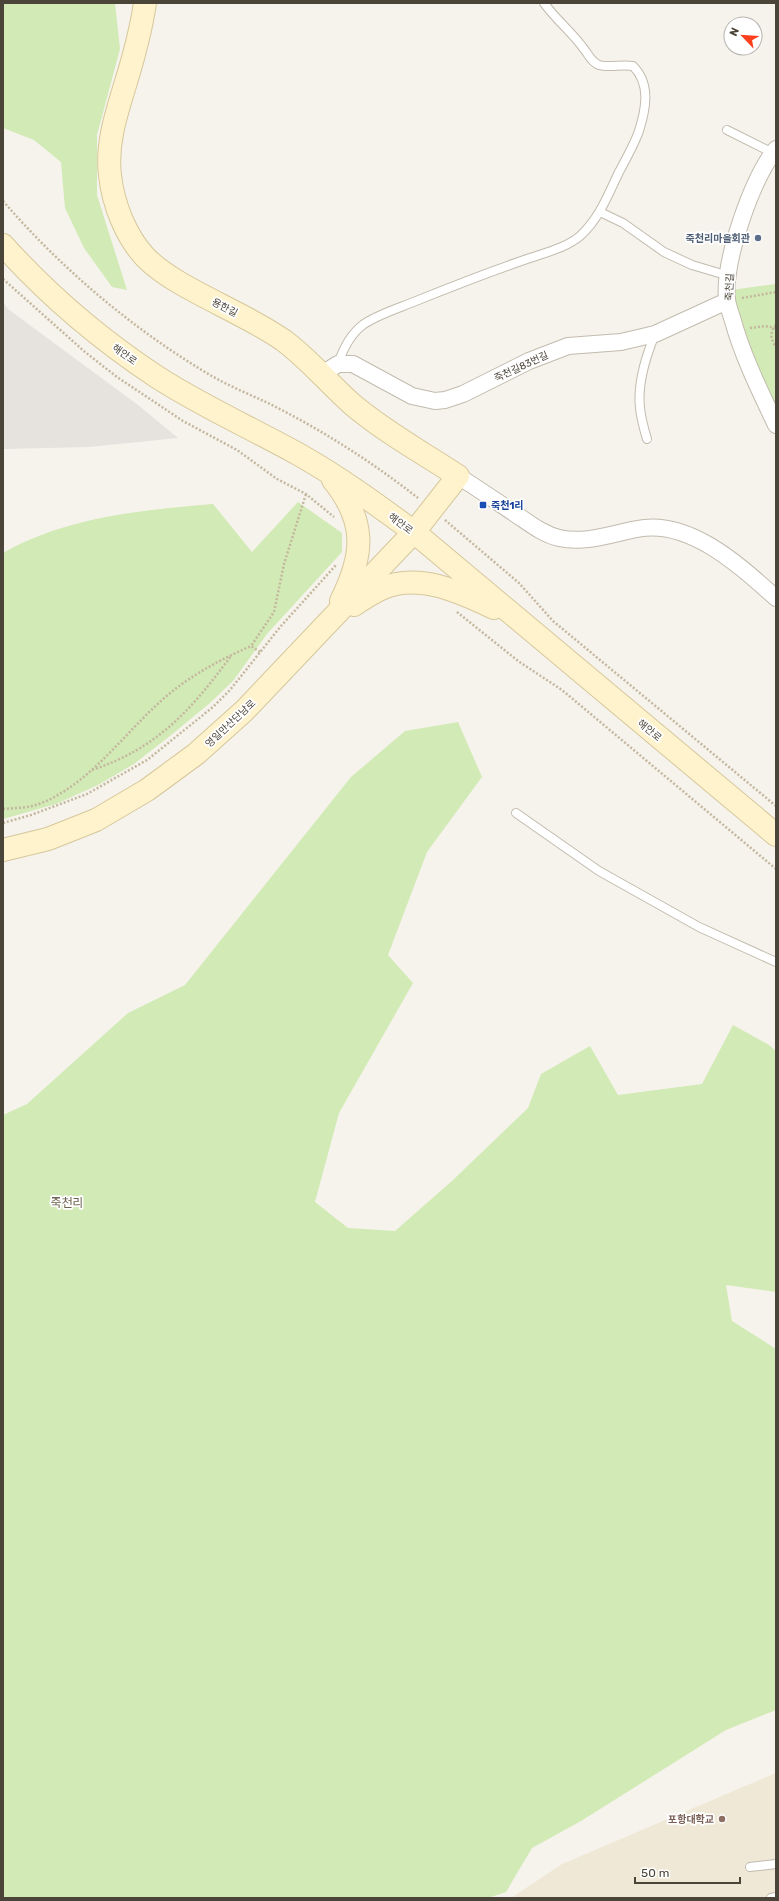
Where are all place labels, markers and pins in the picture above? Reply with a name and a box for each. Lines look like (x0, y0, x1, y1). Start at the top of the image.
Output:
place label: 죽천리마을회관 (686, 232, 750, 245)
marker: 죽천리마을회관 (753, 233, 763, 243)
place label: 죽천1리 (491, 499, 524, 512)
marker: 죽천1리 (478, 500, 488, 510)
place label: 포항대학교 (668, 1813, 714, 1826)
marker: 포항대학교 (717, 1814, 727, 1824)

